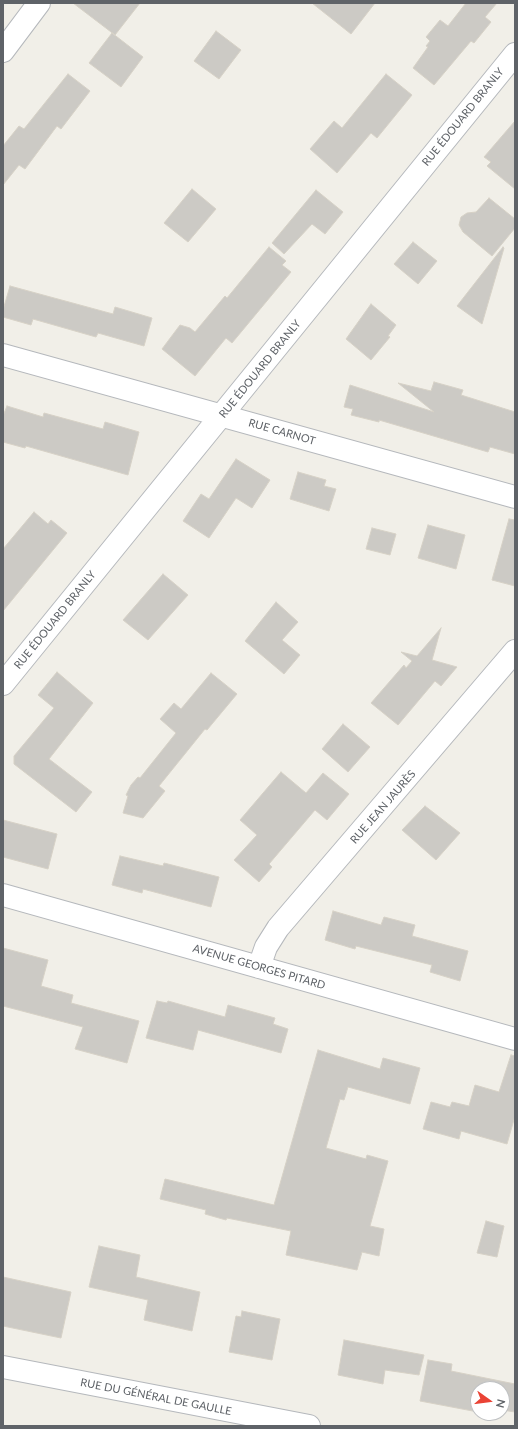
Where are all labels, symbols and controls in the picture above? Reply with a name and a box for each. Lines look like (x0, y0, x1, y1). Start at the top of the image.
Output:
street label: RUE ÉDOUARD BRANLY (419, 65, 507, 169)
street label: RUE ÉDOUARD BRANLY (216, 317, 304, 421)
street label: RUE CARNOT (247, 416, 317, 448)
street label: RUE ÉDOUARD BRANLY (11, 568, 99, 672)
street label: RUE JEAN JAURÈS (348, 768, 418, 846)
street label: AVENUE GEORGES PITARD (191, 942, 327, 992)
street label: RUE DU GÉNÉRAL DE GAULLE (79, 1376, 233, 1418)
north arrow (470, 1381, 510, 1421)
text: N (494, 1398, 508, 1409)

